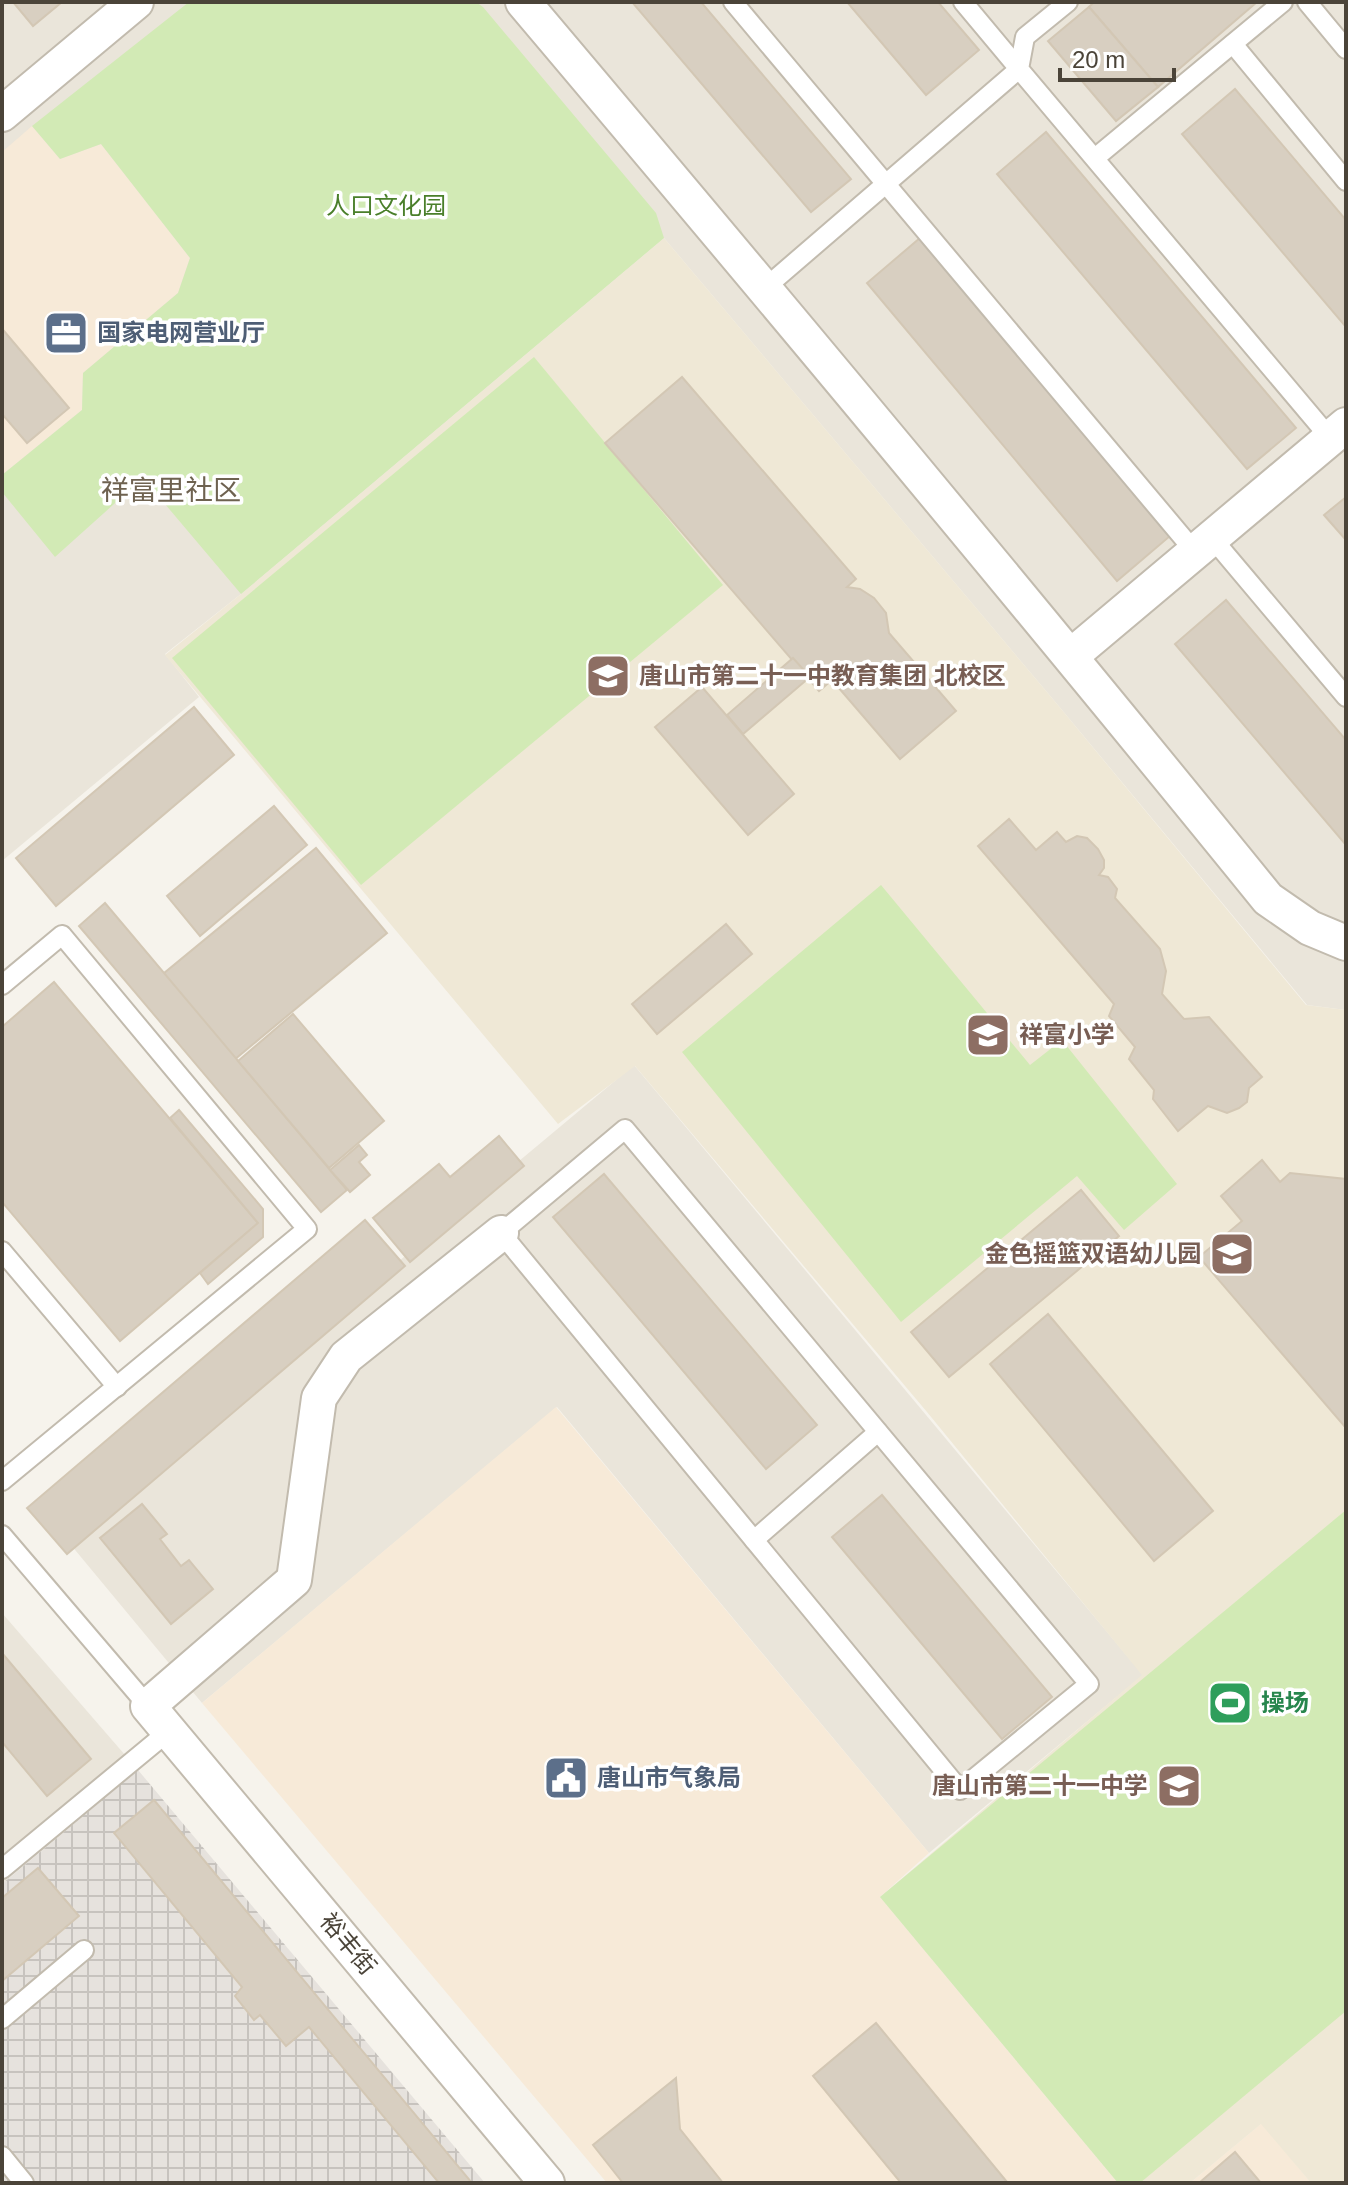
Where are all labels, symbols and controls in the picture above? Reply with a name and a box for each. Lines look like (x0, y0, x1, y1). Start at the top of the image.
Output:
scale bar (1060, 32, 1174, 82)
text: 20 m (1072, 46, 1125, 73)
park label: 人口文化园 (326, 192, 446, 219)
office icon: 国家电网营业厅 (42, 309, 90, 357)
place label: 国家电网营业厅 (97, 319, 265, 346)
district label: 祥富里社区 (101, 475, 241, 506)
school or university icon: 唐山市第二十一中教育集团 北校区 (584, 652, 632, 700)
place label: 唐山市第二十一中教育集团 北校区 (639, 662, 1006, 689)
school or university icon: 祥富小学 (964, 1011, 1012, 1059)
place label: 祥富小学 (1019, 1021, 1115, 1048)
school or university icon: 金色摇篮双语幼儿园 (1208, 1230, 1256, 1278)
place label: 金色摇篮双语幼儿园 (985, 1240, 1201, 1267)
sports icon: 操场 (1206, 1679, 1254, 1727)
place label: 操场 (1261, 1689, 1309, 1716)
public building icon: 唐山市气象局 (542, 1754, 590, 1802)
school or university icon: 唐山市第二十一中学 (1155, 1762, 1203, 1810)
place label: 唐山市气象局 (597, 1764, 741, 1791)
place label: 唐山市第二十一中学 (932, 1772, 1148, 1799)
street label: 裕丰街 (315, 1907, 382, 1980)

